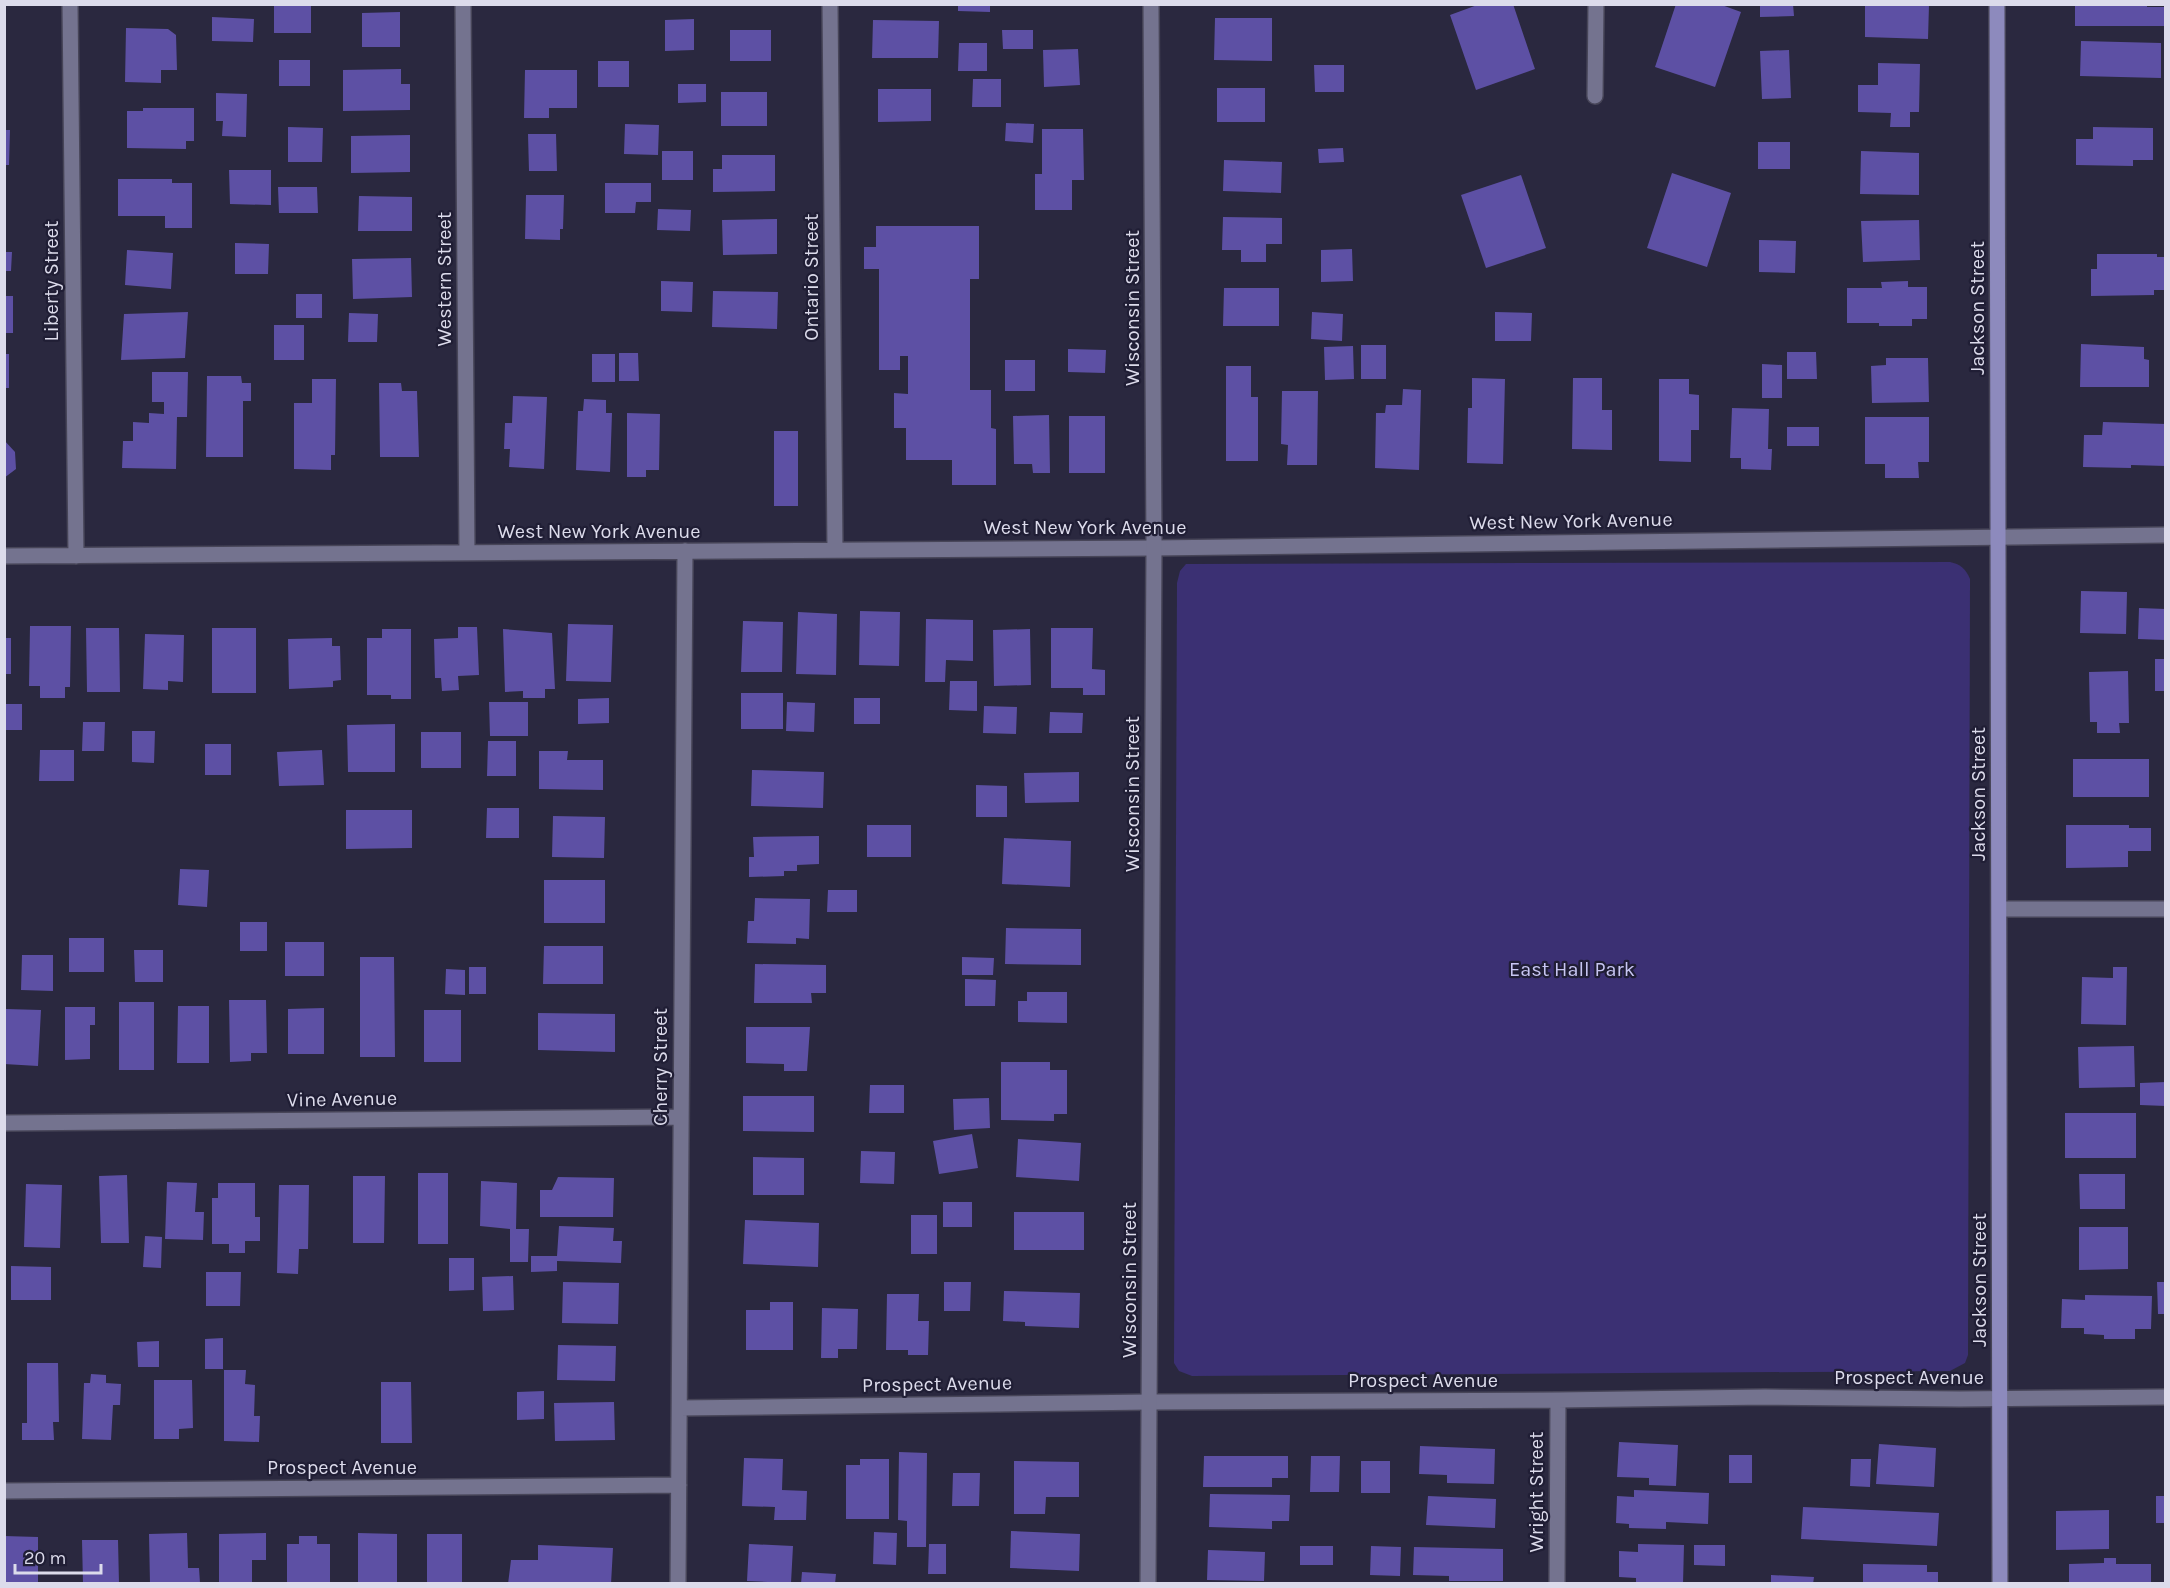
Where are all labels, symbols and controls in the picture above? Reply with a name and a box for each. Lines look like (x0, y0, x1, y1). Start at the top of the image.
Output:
street label: Western Street (433, 211, 456, 346)
street label: Ontario Street (800, 213, 823, 341)
street label: Liberty Street (40, 220, 63, 342)
street label: Wisconsin Street (1121, 230, 1144, 386)
street label: Jackson Street (1966, 241, 1989, 375)
street label: West New York Avenue (1469, 508, 1673, 534)
street label: West New York Avenue (983, 516, 1187, 539)
street label: West New York Avenue (497, 520, 701, 543)
street label: Wisconsin Street (1121, 716, 1144, 872)
street label: Jackson Street (1967, 727, 1990, 861)
park label: East Hall Park (1509, 958, 1635, 981)
street label: Cherry Street (649, 1008, 672, 1126)
street label: Vine Avenue (287, 1087, 397, 1111)
street label: Wisconsin Street (1118, 1202, 1141, 1358)
street label: Jackson Street (1968, 1213, 1991, 1347)
street label: Prospect Avenue (1834, 1366, 1984, 1389)
street label: Prospect Avenue (1348, 1369, 1498, 1392)
street label: Prospect Avenue (862, 1371, 1012, 1397)
street label: Wright Street (1525, 1431, 1548, 1552)
street label: Prospect Avenue (267, 1456, 417, 1479)
scale bar (15, 1537, 100, 1575)
text: 20 m (24, 1547, 66, 1569)

